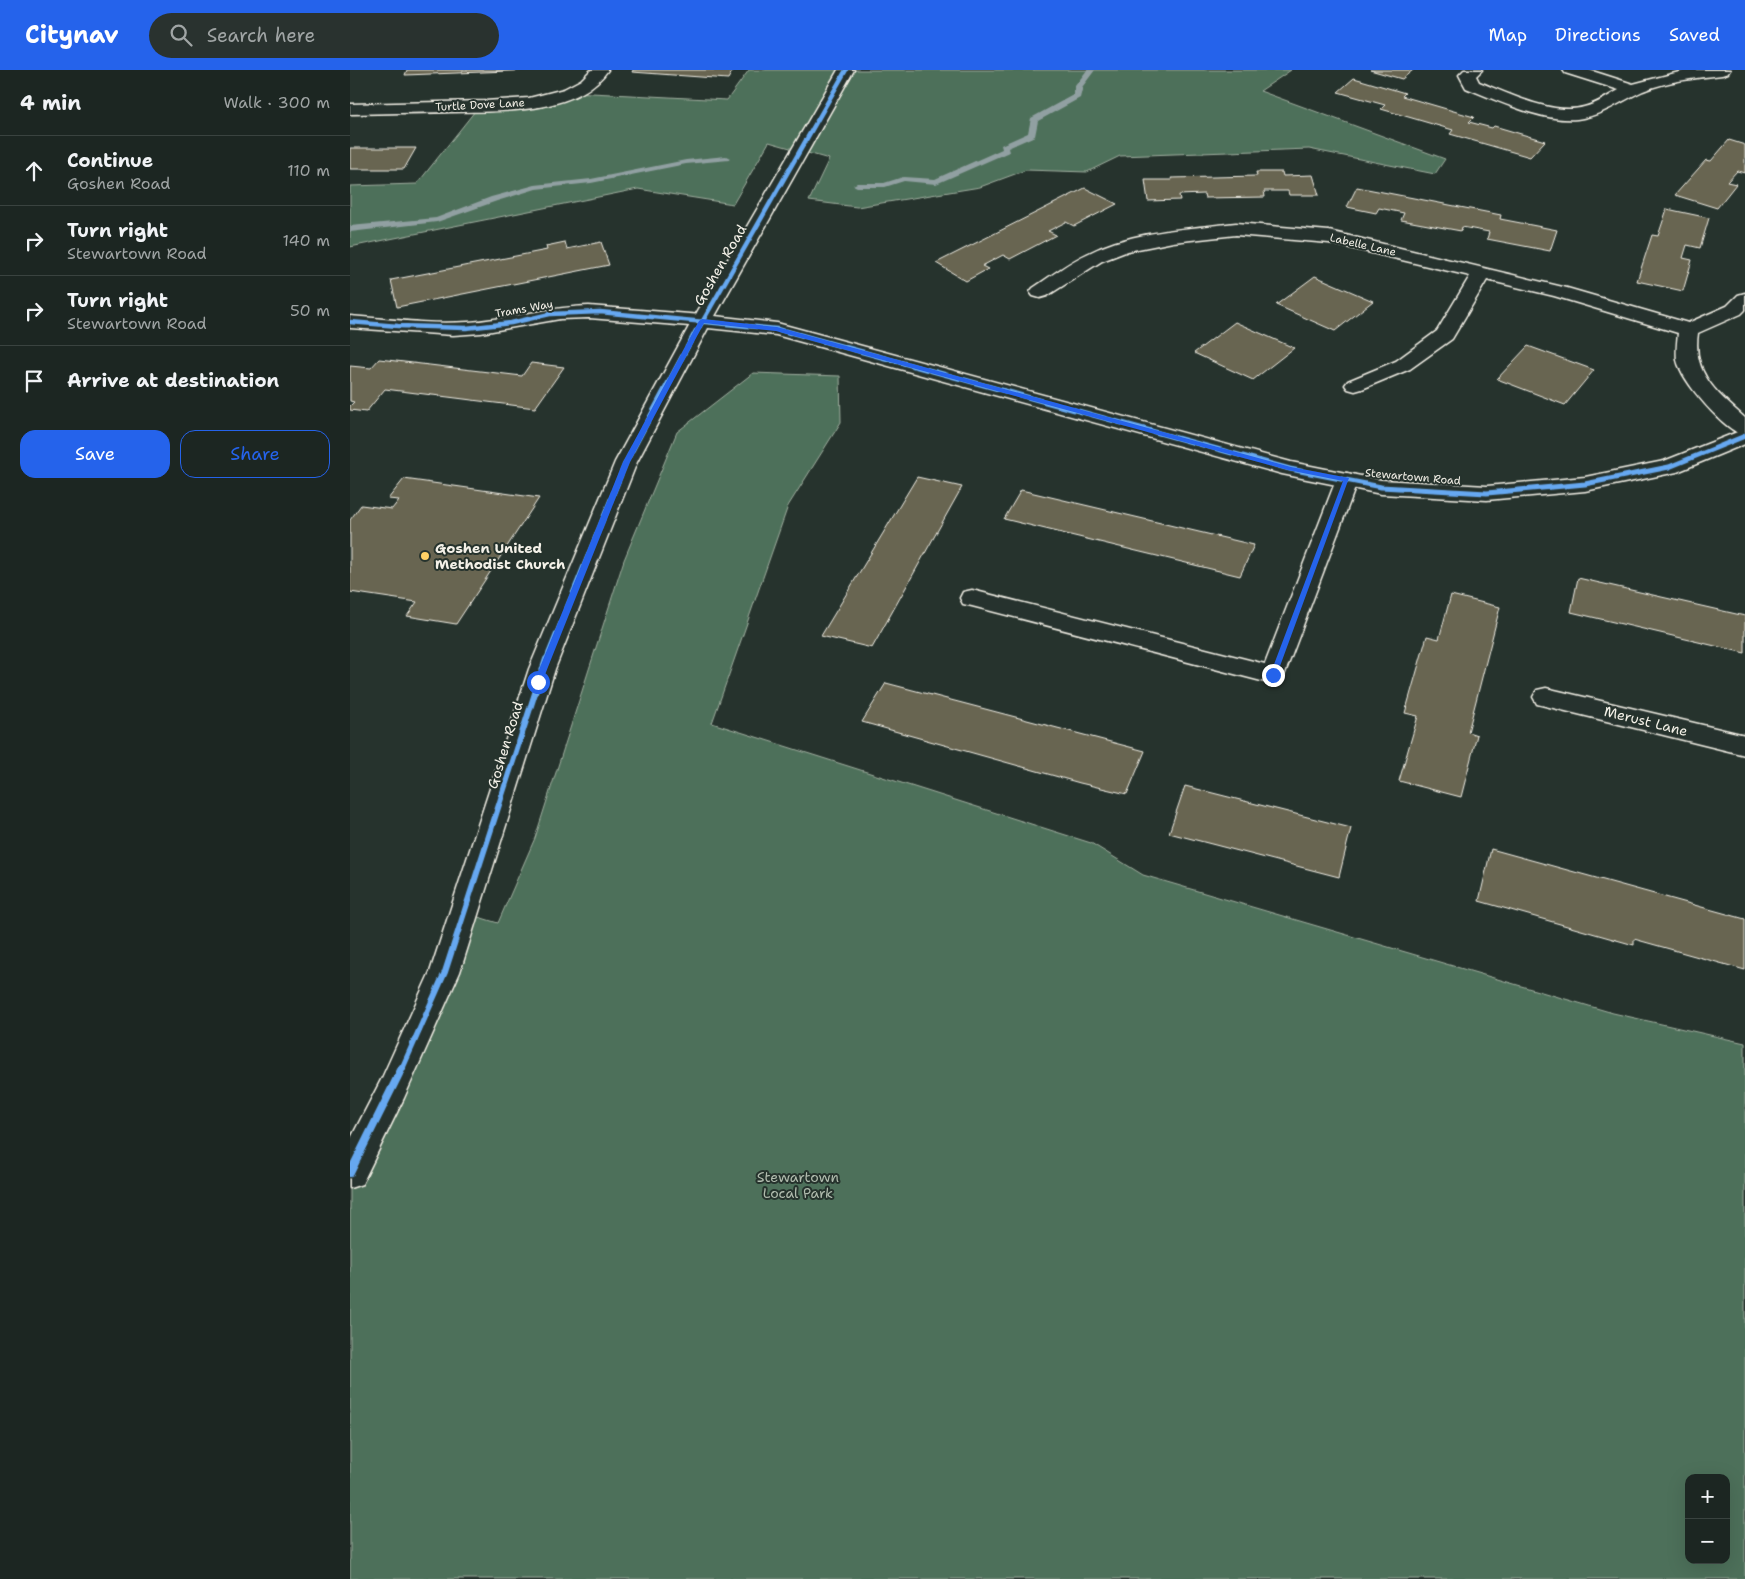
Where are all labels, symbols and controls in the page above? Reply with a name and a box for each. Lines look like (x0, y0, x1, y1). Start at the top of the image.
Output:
search box (149, 13, 499, 58)
text: Citynav (25, 19, 119, 51)
icon: search (167, 21, 195, 49)
text: Search here (207, 23, 315, 48)
text: Map (1489, 23, 1527, 47)
text: Directions (1555, 23, 1641, 47)
text: Saved (1669, 23, 1720, 47)
text: 4 min (20, 89, 81, 117)
text: Walk · 300 m (223, 92, 330, 113)
street label: Turtle Dove Lane (435, 95, 525, 115)
text: Continue (67, 148, 153, 173)
icon: ahead (20, 157, 48, 185)
text: 110 m (287, 160, 330, 181)
text: Goshen Road (67, 173, 170, 194)
text: Turn right (67, 218, 168, 243)
street label: Goshen Road (690, 221, 750, 309)
icon: right (20, 227, 48, 255)
text: 140 m (283, 230, 330, 251)
street label: Labelle Lane (1328, 230, 1398, 260)
text: Stewartown Road (67, 243, 207, 264)
text: Turn right (67, 288, 168, 313)
icon: right (20, 297, 48, 325)
street label: Trams Way (494, 297, 554, 321)
text: 50 m (290, 300, 330, 321)
text: Stewartown Road (67, 313, 207, 334)
icon: arrive (20, 367, 48, 395)
text: Arrive at destination (67, 368, 279, 393)
button: Save (20, 430, 170, 478)
button: Share (180, 430, 330, 478)
street label: Stewartown Road (1364, 465, 1462, 489)
place label: Goshen United Methodist Church (435, 539, 565, 573)
marker: Goshen United Methodist Church (419, 550, 431, 562)
route end (1262, 664, 1285, 687)
route start (527, 671, 550, 694)
street label: Goshen Road (483, 699, 527, 791)
street label: Merust Lane (1602, 702, 1690, 740)
park label: Stewartown Local Park (757, 1168, 840, 1202)
map controls (1685, 1474, 1730, 1564)
button: + (1685, 1474, 1730, 1519)
button: − (1685, 1519, 1730, 1564)

